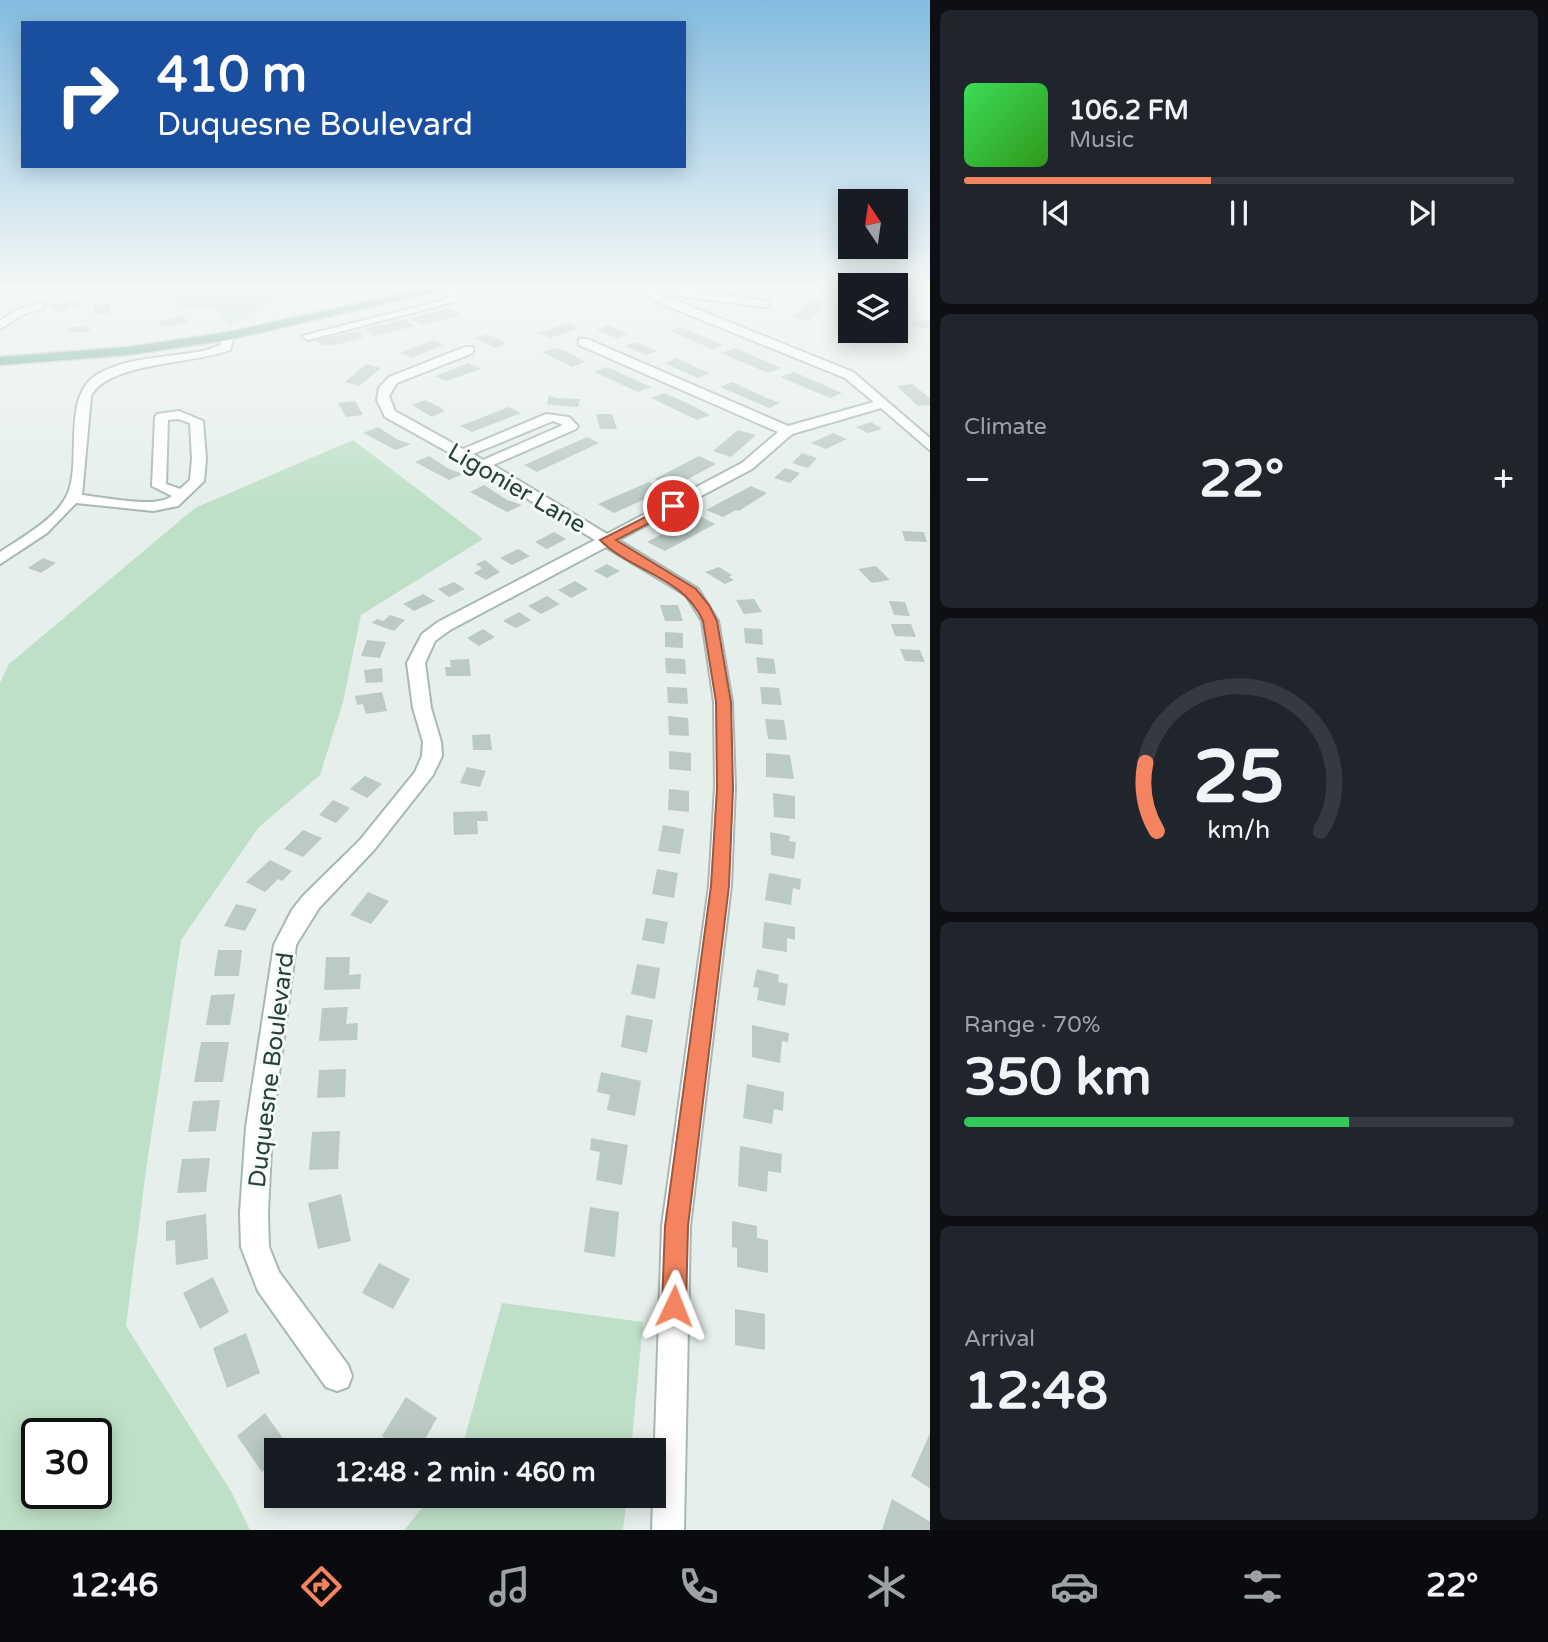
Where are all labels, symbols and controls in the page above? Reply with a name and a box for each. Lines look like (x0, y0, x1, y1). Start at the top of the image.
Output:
text: 410 m (157, 46, 307, 105)
icon: right (42, 49, 133, 140)
text: 106.2 FM (1069, 95, 1189, 126)
text: Duquesne Boulevard (157, 106, 473, 144)
text: Music (1069, 126, 1134, 154)
north arrow (838, 189, 908, 259)
map controls (838, 189, 908, 343)
icon: previous (1037, 194, 1075, 232)
icon: pause (1220, 194, 1258, 232)
icon: next (1403, 194, 1441, 232)
button: layers (838, 273, 908, 343)
text: Climate (964, 413, 1047, 441)
street label: Ligonier Lane (443, 437, 591, 540)
text: 22° (1199, 448, 1284, 511)
text: − (964, 457, 991, 503)
text: + (1493, 457, 1514, 503)
pin (643, 476, 703, 536)
icon: arrive (654, 487, 692, 525)
text: 25 (1193, 734, 1285, 822)
text: km/h (1208, 815, 1270, 845)
street label: Duquesne Boulevard (243, 951, 300, 1189)
text: Range · 70% (964, 1011, 1100, 1039)
text: 350 km (964, 1046, 1152, 1109)
position arrow (637, 1269, 711, 1343)
text: Arrival (964, 1325, 1035, 1353)
text: 12:48 (964, 1360, 1108, 1423)
speed limit sign: 30 (21, 1418, 112, 1509)
text: 12:48 · 2 min · 460 m (334, 1457, 596, 1488)
icon: directions (297, 1562, 346, 1611)
icon: music (485, 1562, 534, 1611)
icon: phone (674, 1562, 723, 1611)
icon: climate (862, 1562, 911, 1611)
icon: car (1050, 1562, 1099, 1611)
icon: filters (1238, 1562, 1287, 1611)
text: 12:46 (70, 1567, 158, 1605)
text: 22° (1426, 1567, 1478, 1605)

